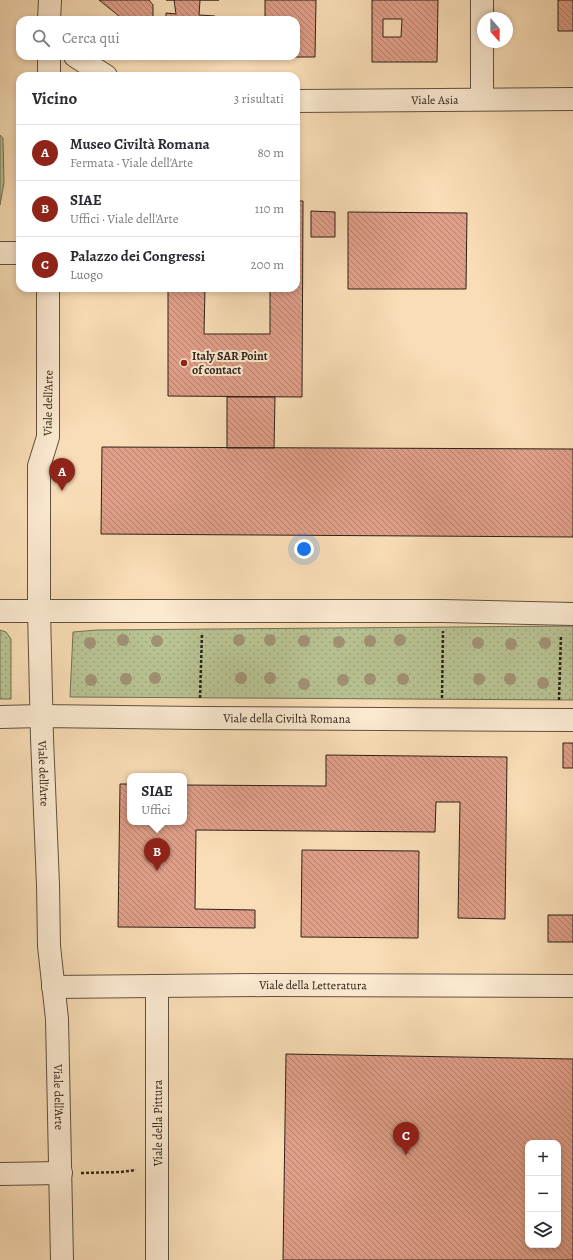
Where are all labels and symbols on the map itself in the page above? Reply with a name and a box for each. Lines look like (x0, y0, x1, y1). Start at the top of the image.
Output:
north arrow (477, 12, 513, 48)
street label: Viale Asia (410, 92, 459, 108)
place label: Italy SAR Point of contact (192, 348, 268, 378)
marker: Italy SAR Point of contact (179, 358, 189, 368)
street label: Viale dell'Arte (39, 370, 57, 437)
pin: A (49, 458, 75, 491)
your location (294, 539, 314, 559)
street label: Viale della Civiltà Romana (222, 710, 351, 727)
street label: Viale dell'Arte (34, 739, 53, 807)
pin: B (144, 838, 170, 871)
street label: Viale della Letteratura (258, 977, 367, 993)
street label: Viale dell'Arte (50, 1063, 67, 1130)
street label: Viale della Pittura (150, 1079, 166, 1167)
pin: C (393, 1122, 419, 1155)

